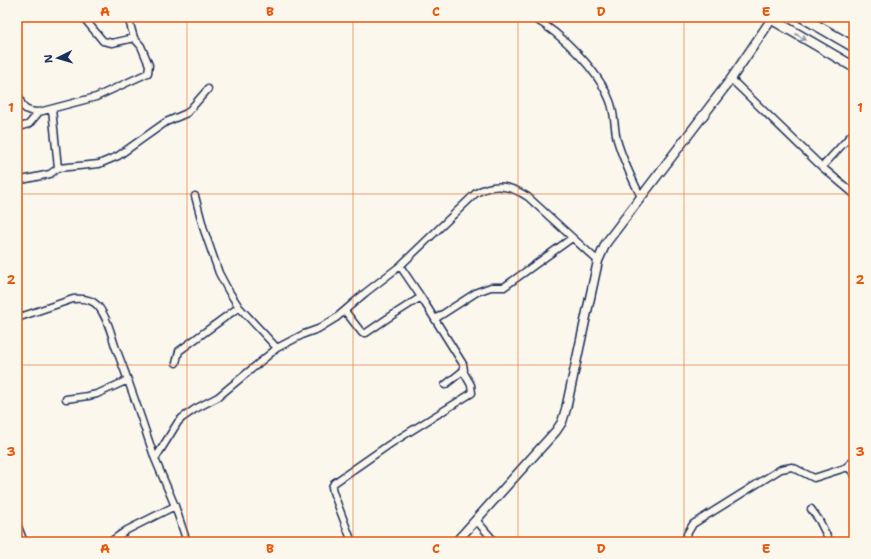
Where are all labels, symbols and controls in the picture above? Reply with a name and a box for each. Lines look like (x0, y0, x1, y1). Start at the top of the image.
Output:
text: A (100, 3, 110, 20)
text: B (266, 3, 274, 20)
text: C (432, 3, 440, 20)
text: D (596, 3, 606, 20)
text: E (762, 3, 771, 20)
one-way arrow (795, 33, 807, 41)
north arrow (38, 38, 78, 78)
text: N (41, 54, 56, 64)
text: 1 (8, 99, 14, 116)
text: 1 (857, 99, 863, 116)
text: 2 (6, 271, 16, 288)
text: 2 (855, 271, 865, 288)
text: 3 (6, 443, 16, 460)
text: 3 (855, 443, 865, 460)
text: A (100, 540, 110, 557)
text: B (266, 540, 274, 557)
text: C (432, 540, 440, 557)
text: D (596, 540, 606, 557)
text: E (762, 540, 771, 557)

